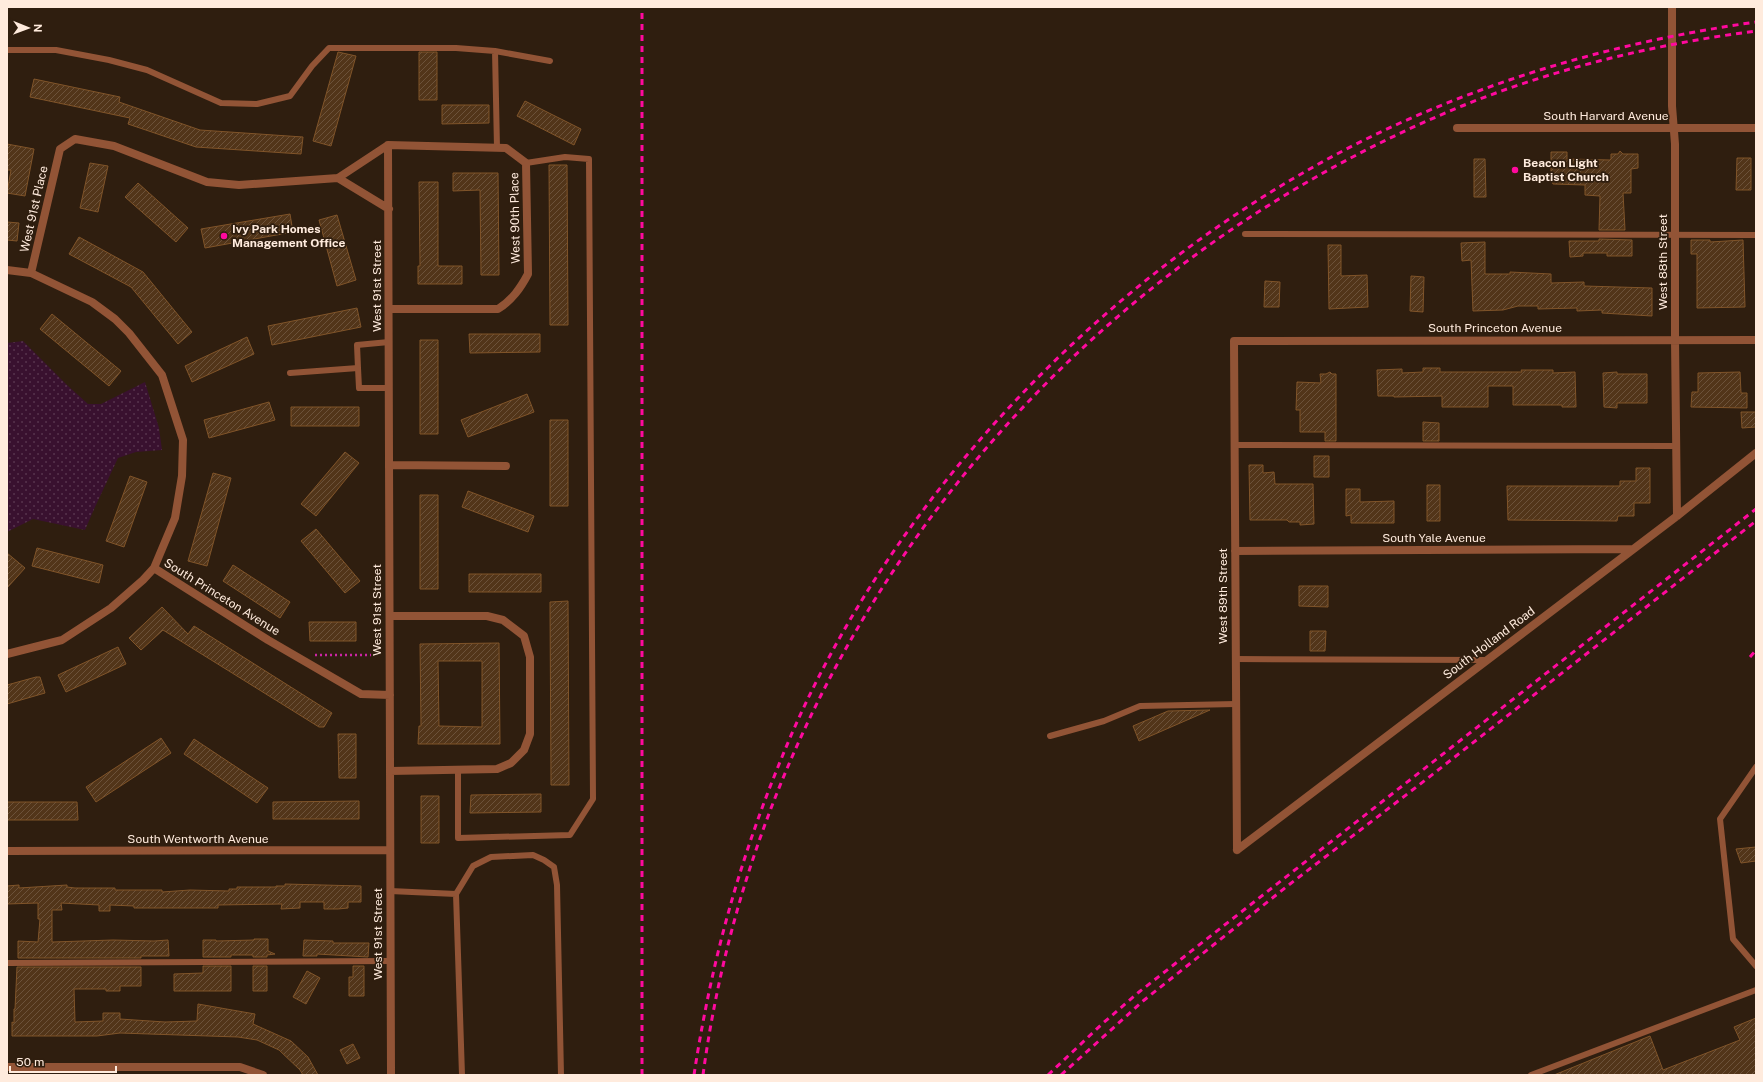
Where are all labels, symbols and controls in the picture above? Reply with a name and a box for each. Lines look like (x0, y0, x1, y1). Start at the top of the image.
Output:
north arrow (8, 8, 48, 48)
text: N (32, 24, 44, 33)
street label: South Harvard Avenue (1543, 109, 1669, 123)
place label: Beacon Light Baptist Church (1523, 156, 1609, 184)
street label: West 91st Place (17, 164, 51, 254)
marker: Beacon Light Baptist Church (1510, 165, 1520, 175)
street label: West 90th Place (507, 172, 523, 264)
street label: West 88th Street (1656, 214, 1670, 310)
place label: Ivy Park Homes Management Office (232, 222, 345, 250)
marker: Ivy Park Homes Management Office (219, 231, 229, 241)
street label: West 91st Street (370, 240, 384, 332)
street label: South Princeton Avenue (1428, 321, 1562, 335)
street label: South Yale Avenue (1382, 531, 1486, 545)
street label: West 89th Street (1216, 548, 1230, 644)
street label: South Princeton Avenue (161, 556, 283, 639)
street label: West 91st Street (370, 564, 384, 656)
street label: South Holland Road (1440, 604, 1538, 682)
street label: South Wentworth Avenue (127, 832, 269, 846)
street label: West 91st Street (371, 888, 385, 980)
scale bar (10, 1048, 116, 1074)
text: 50 m (16, 1055, 44, 1069)

